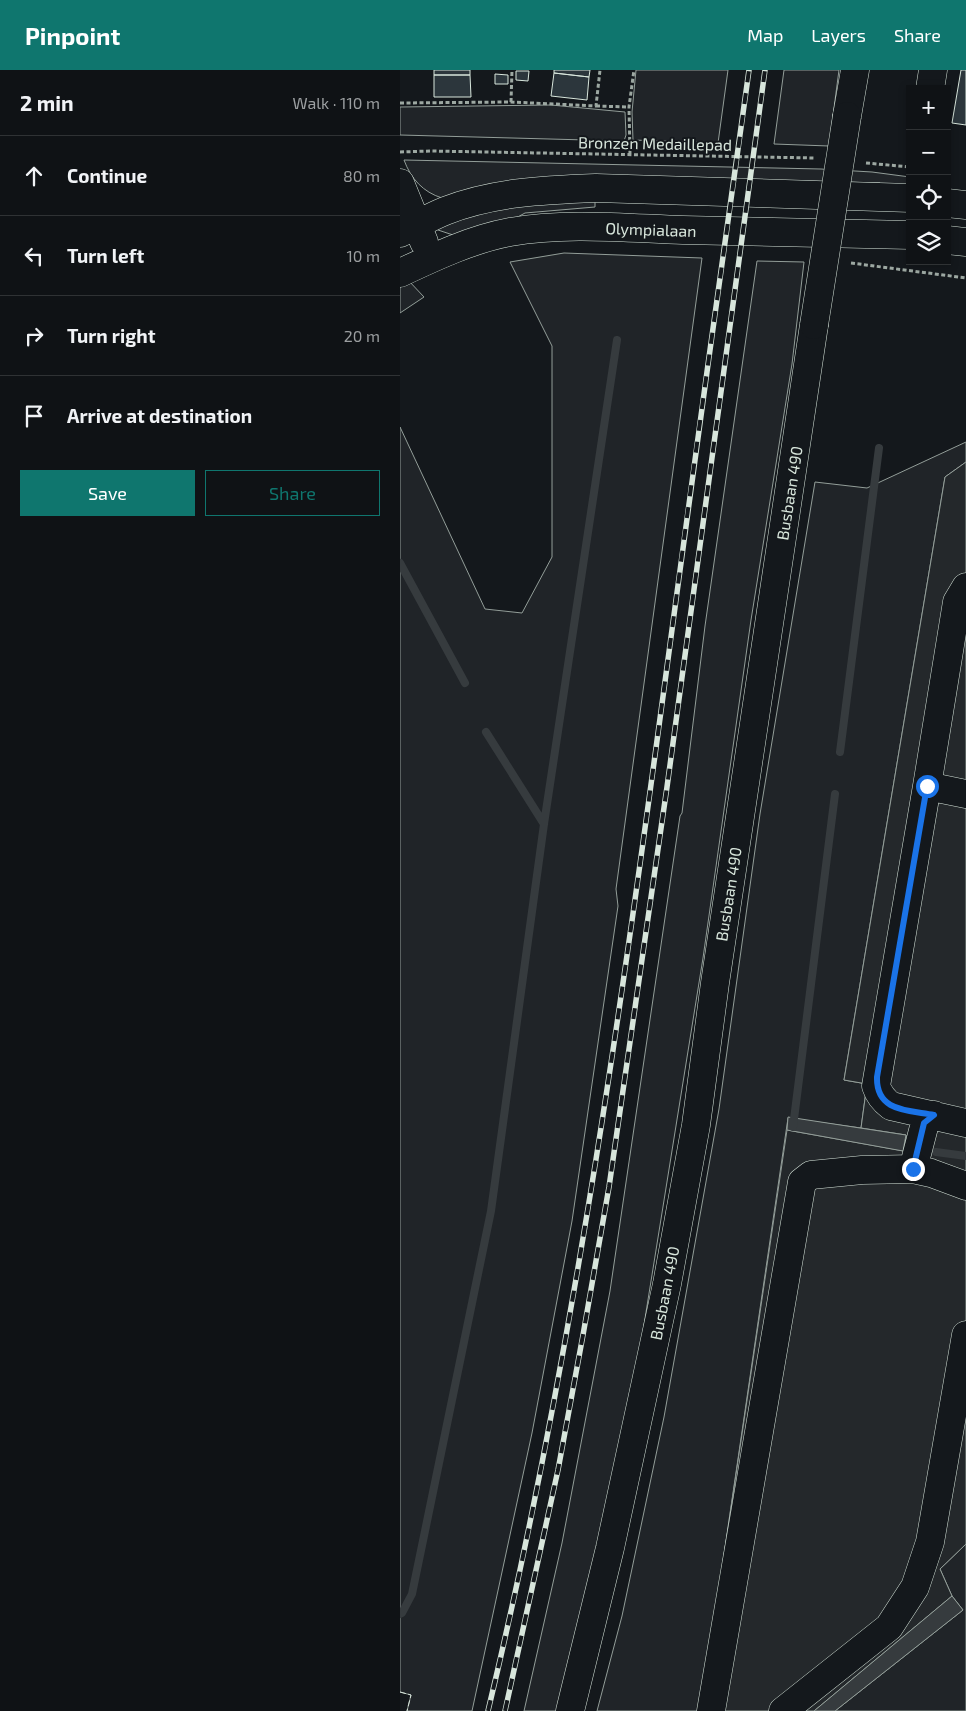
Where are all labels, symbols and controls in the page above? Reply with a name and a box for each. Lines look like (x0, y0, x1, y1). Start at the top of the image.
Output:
text: Pinpoint (25, 21, 120, 50)
text: Map (747, 24, 783, 46)
text: Layers (811, 24, 866, 46)
text: Share (894, 24, 941, 46)
map controls (906, 85, 951, 265)
button: + (906, 85, 951, 130)
text: 2 min (20, 90, 74, 115)
text: Walk · 110 m (293, 93, 380, 112)
button: − (906, 130, 951, 175)
street label: Bronzen Medaillepad (578, 132, 732, 154)
icon: ahead (20, 162, 48, 190)
text: Continue (67, 164, 147, 187)
text: 80 m (343, 166, 380, 185)
button: locate (906, 175, 951, 220)
street label: Olympialaan (605, 218, 697, 240)
button: layers (906, 220, 951, 265)
icon: left (20, 242, 48, 270)
text: Turn left (67, 244, 144, 267)
text: 10 m (346, 246, 380, 265)
icon: right (20, 322, 48, 350)
text: Turn right (67, 324, 155, 347)
text: 20 m (344, 326, 380, 345)
icon: arrive (20, 402, 48, 430)
text: Arrive at destination (67, 404, 252, 427)
street label: Busbaan 490 (772, 444, 806, 542)
button: Save (20, 470, 195, 516)
button: Share (205, 470, 380, 516)
route start (916, 775, 939, 798)
street label: Busbaan 490 (711, 845, 745, 943)
route end (902, 1158, 925, 1181)
street label: Busbaan 490 (646, 1244, 682, 1342)

